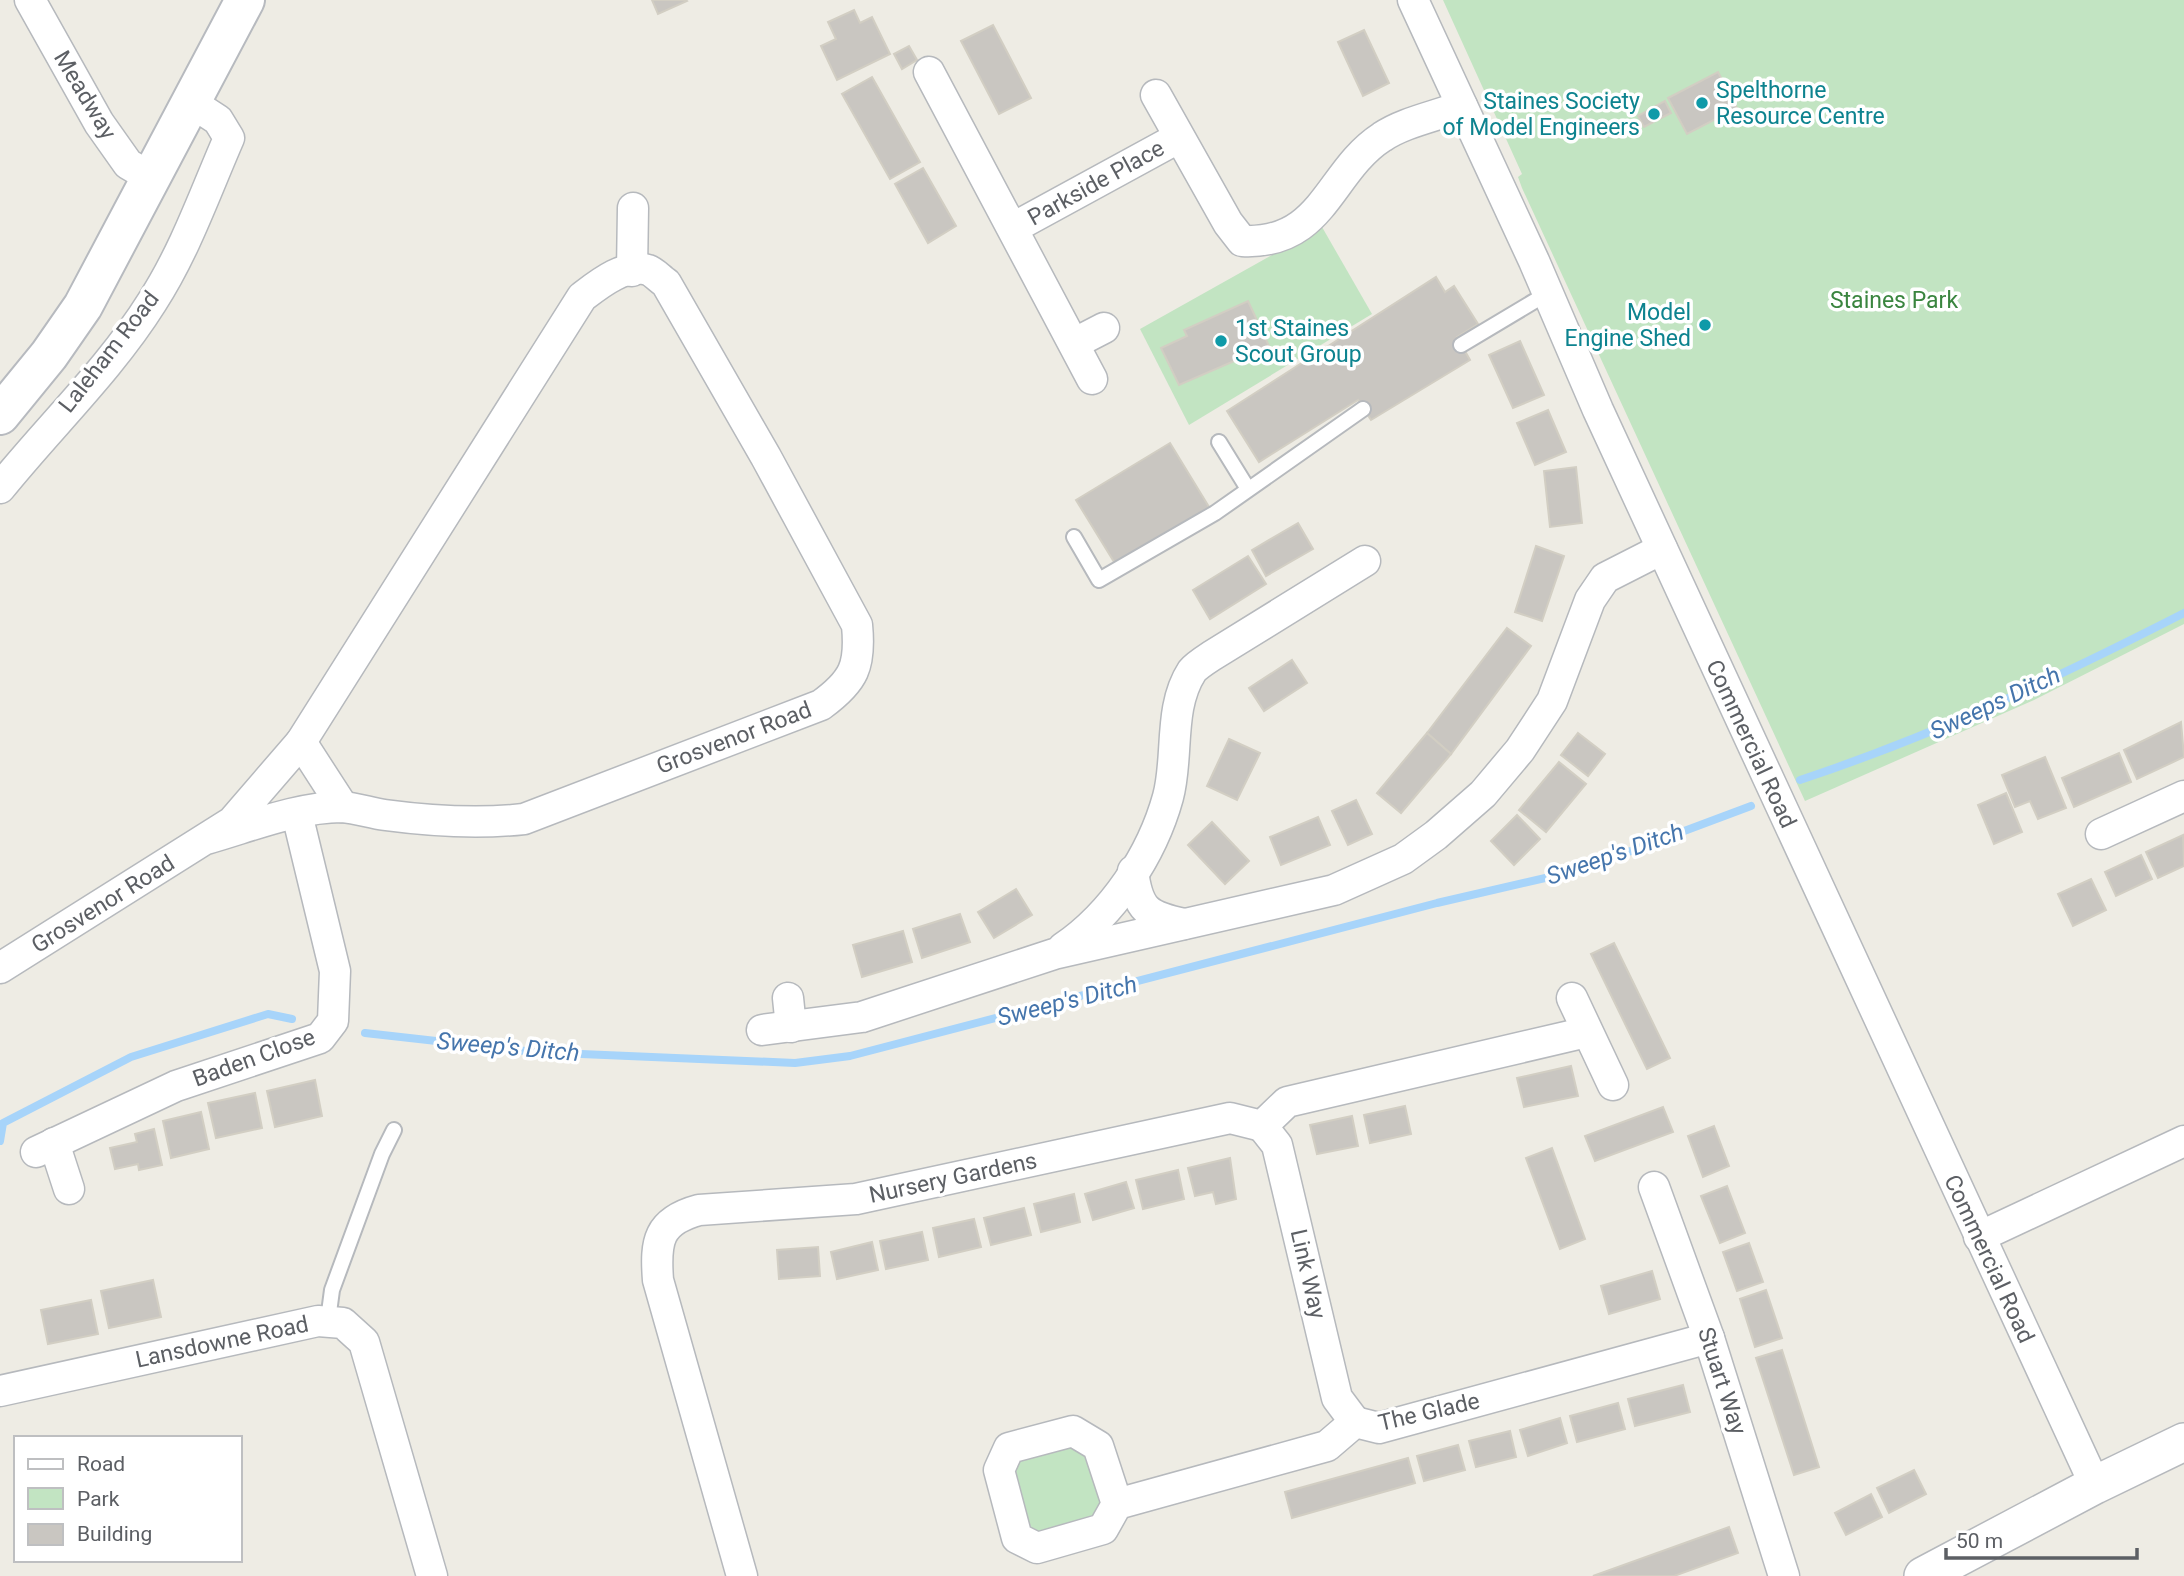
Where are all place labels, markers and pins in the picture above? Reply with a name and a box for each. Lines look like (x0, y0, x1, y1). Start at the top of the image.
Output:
place label: Spelthorne Resource Centre (1716, 77, 1885, 130)
place label: Staines Society of Model Engineers (1442, 88, 1640, 141)
marker: Spelthorne Resource Centre (1694, 95, 1710, 111)
marker: Staines Society of Model Engineers (1646, 106, 1662, 122)
place label: Model Engine Shed (1565, 299, 1691, 352)
place label: 1st Staines Scout Group (1235, 315, 1362, 368)
marker: Model Engine Shed (1697, 317, 1713, 333)
marker: 1st Staines Scout Group (1213, 333, 1229, 349)

